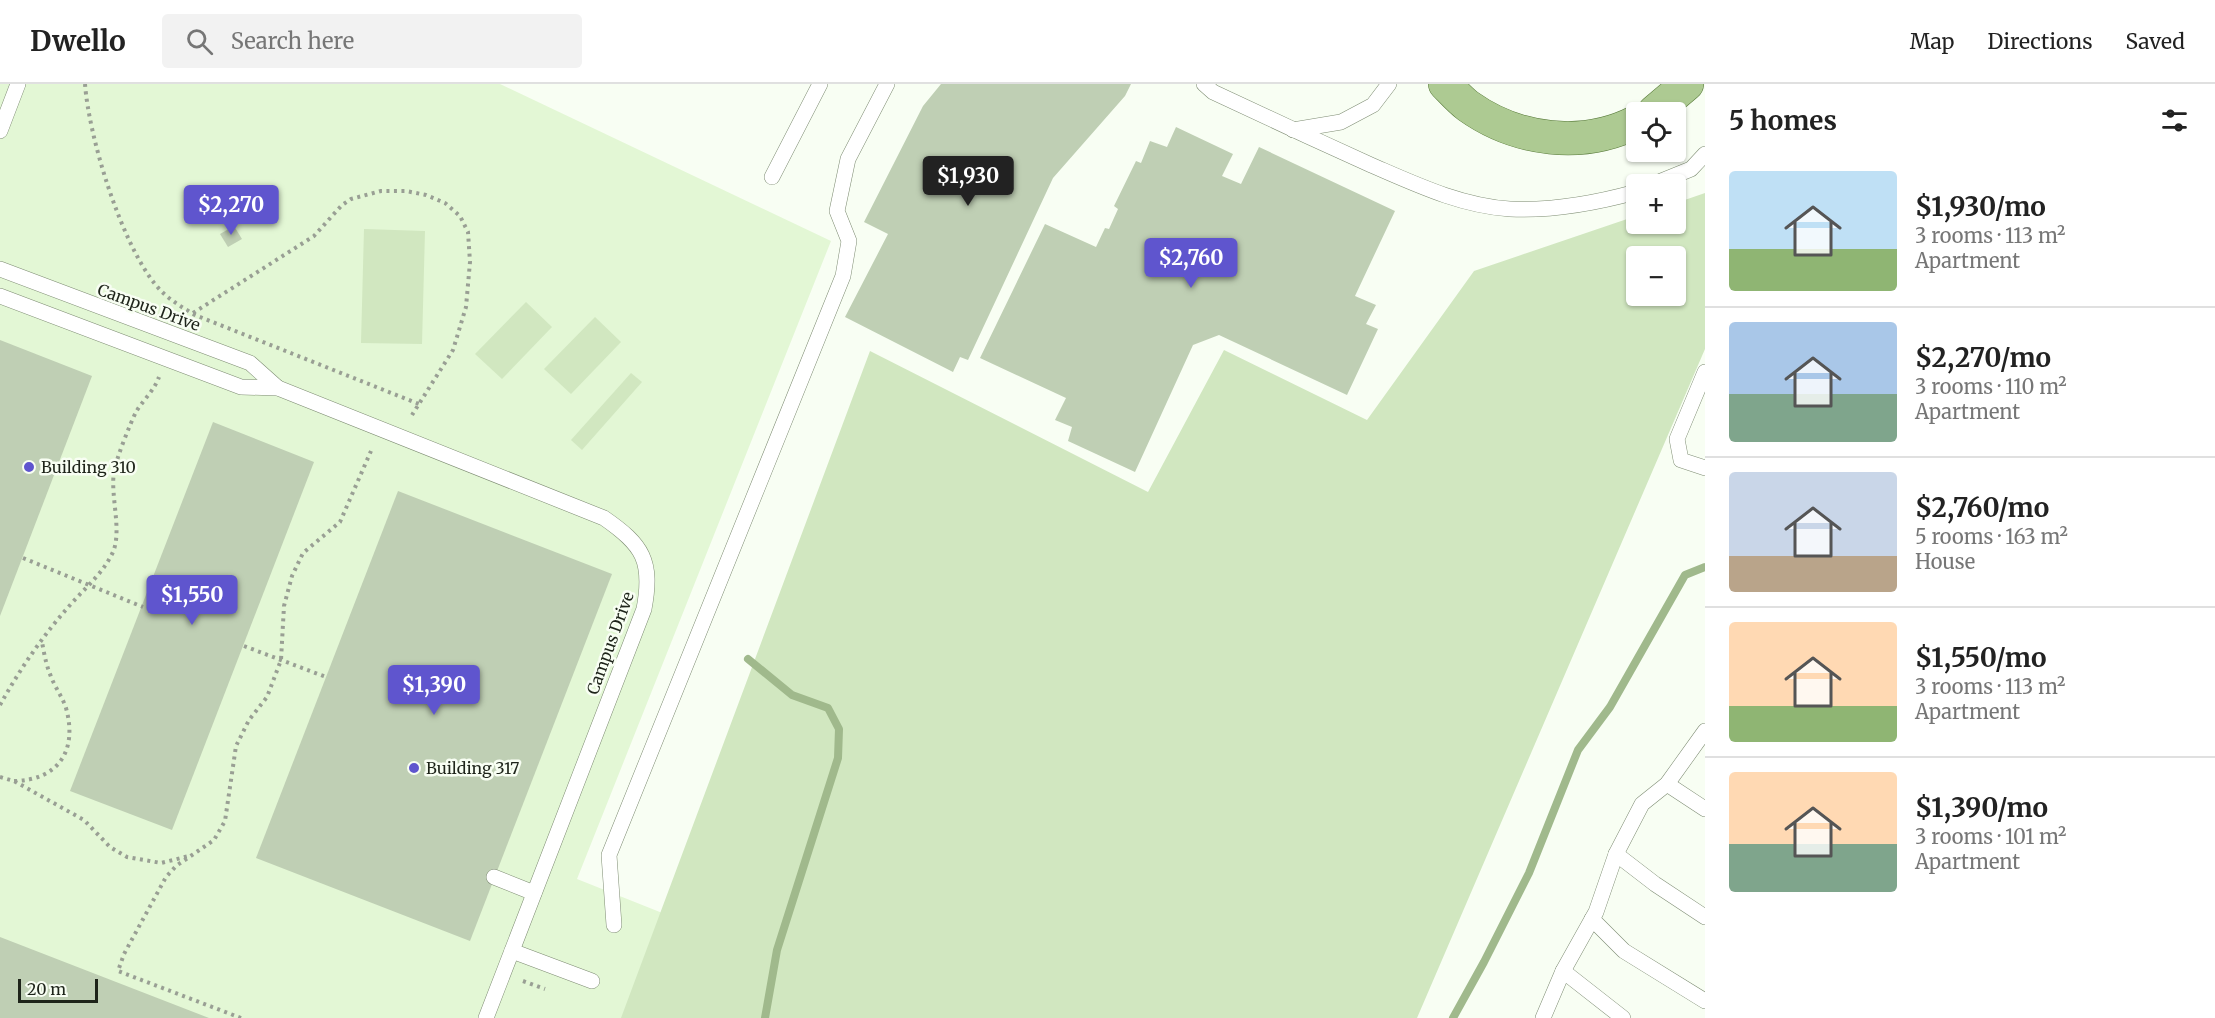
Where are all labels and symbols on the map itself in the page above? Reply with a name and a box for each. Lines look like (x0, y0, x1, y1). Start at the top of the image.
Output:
pin: $1,930 (919, 156, 1017, 207)
pin: $2,270 (182, 185, 280, 236)
pin: $2,760 (1142, 238, 1240, 289)
street label: Campus Drive (95, 279, 203, 335)
place label: Building 310 (41, 457, 136, 477)
marker: Building 310 (22, 460, 36, 474)
pin: $1,550 (143, 575, 241, 626)
street label: Campus Drive (582, 589, 638, 697)
pin: $1,390 (385, 665, 483, 716)
place label: Building 317 (426, 758, 519, 778)
marker: Building 317 (407, 761, 421, 775)
scale bar (18, 976, 98, 1004)

